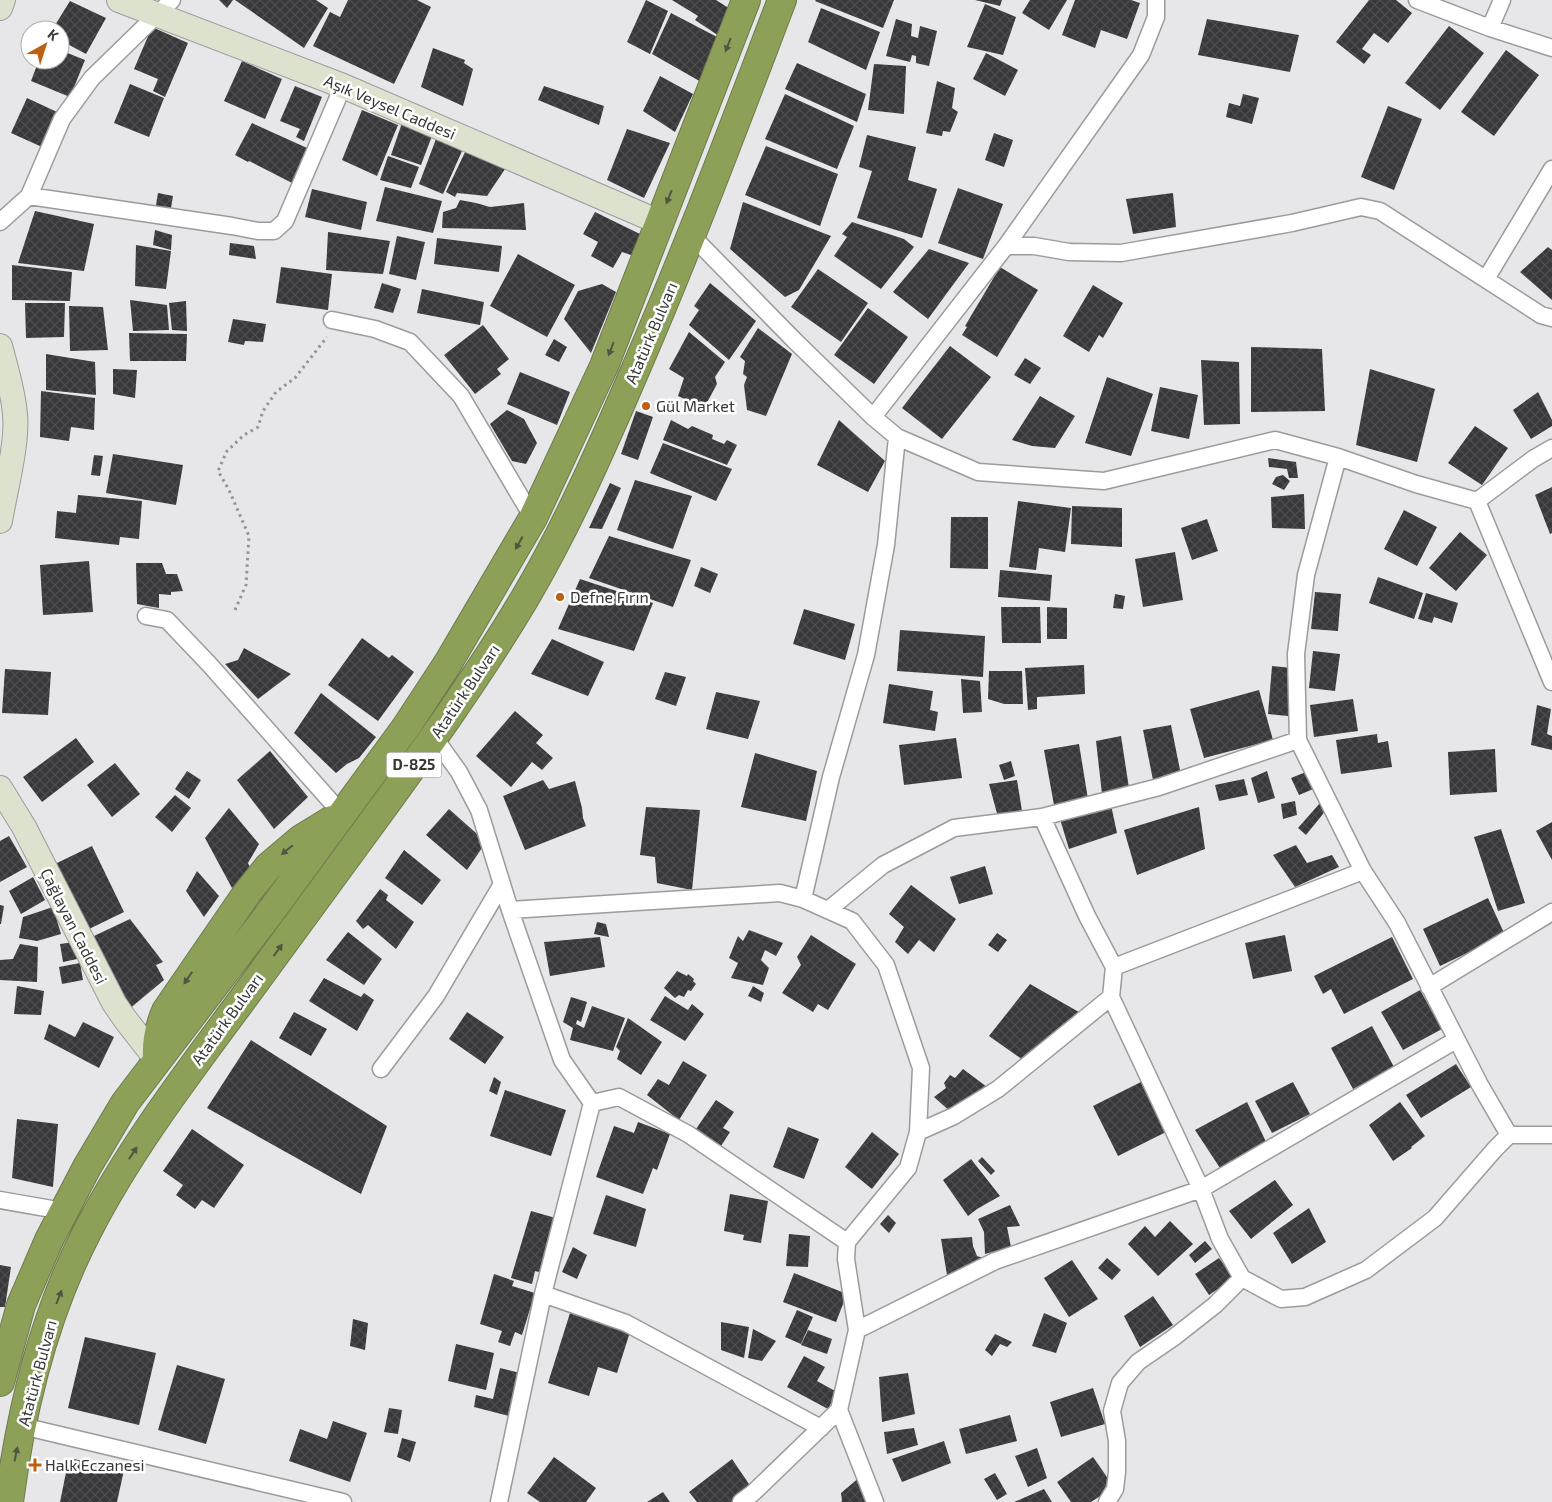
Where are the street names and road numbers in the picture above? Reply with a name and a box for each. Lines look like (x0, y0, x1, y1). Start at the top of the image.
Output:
street label: Aşık Veysel Caddesi (321, 70, 459, 144)
street label: Atatürk Bulvarı (621, 279, 681, 387)
street label: Atatürk Bulvarı (426, 640, 503, 741)
road number: D-825 (386, 752, 442, 778)
street label: Çağlayan Caddesi (36, 865, 112, 987)
street label: Atatürk Bulvarı (187, 969, 266, 1068)
street label: Atatürk Bulvarı (13, 1318, 60, 1428)

